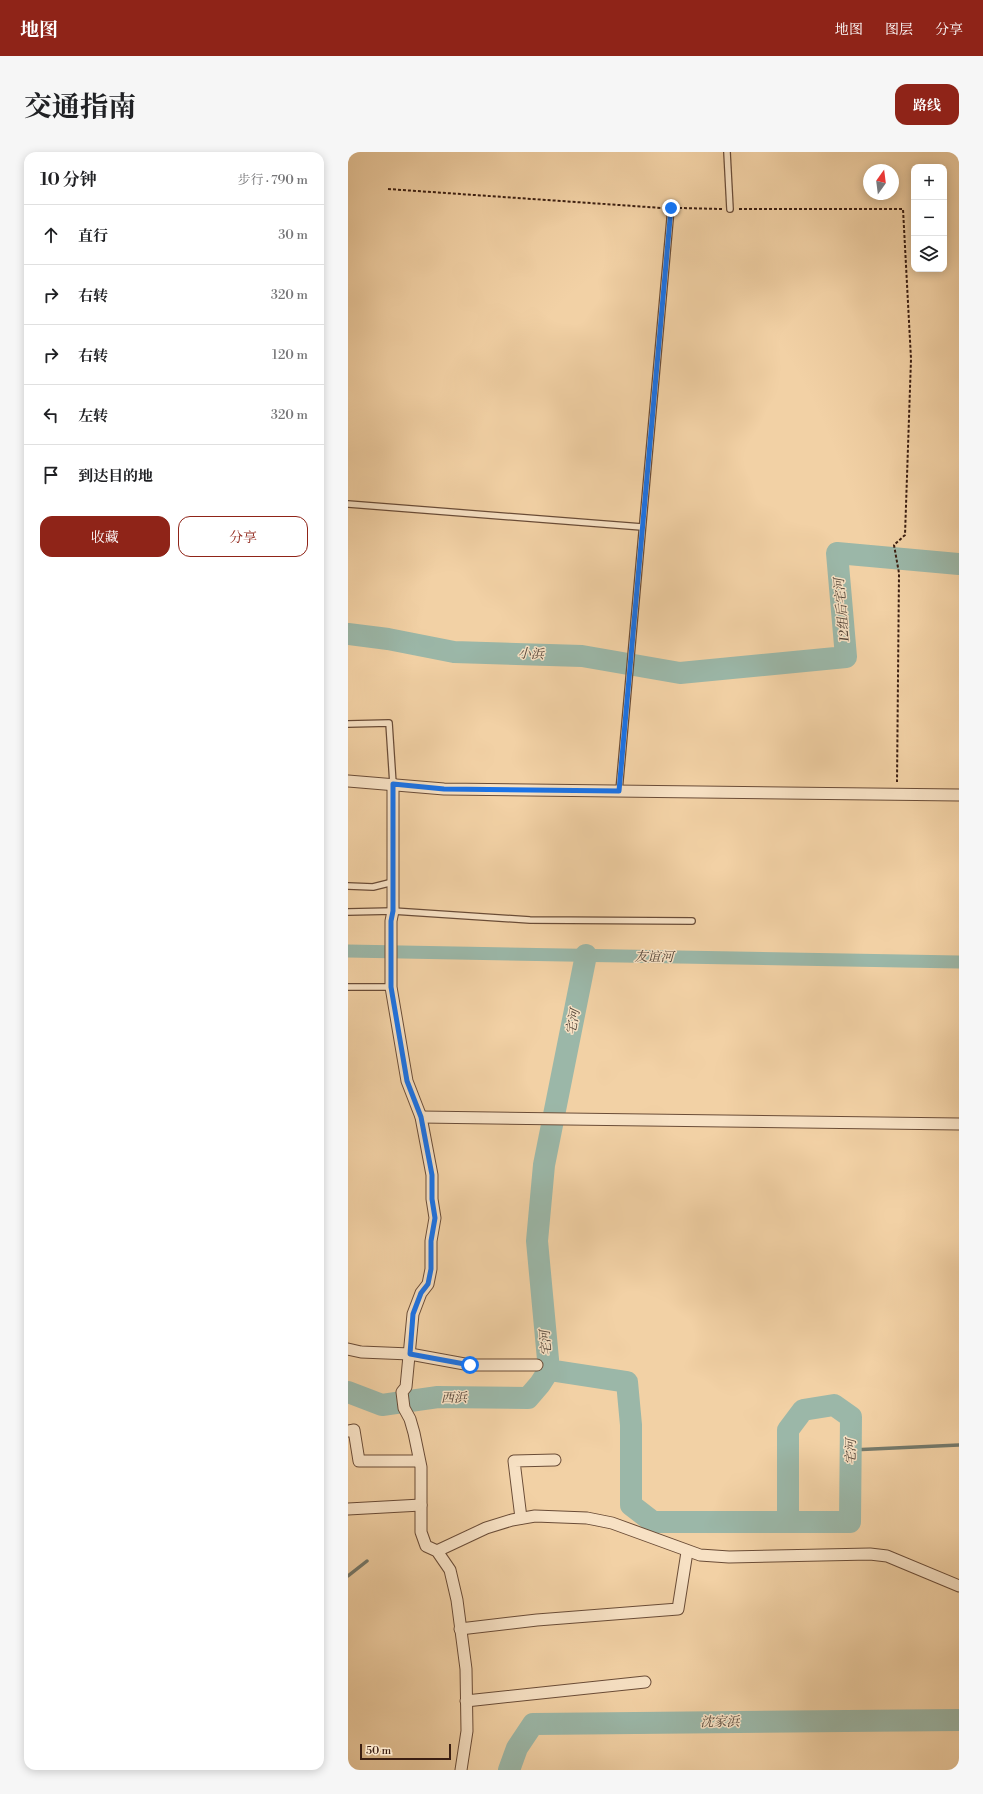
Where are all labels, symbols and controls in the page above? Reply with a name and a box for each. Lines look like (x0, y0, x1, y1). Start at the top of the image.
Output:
text: 地图 (20, 18, 58, 42)
text: 地图 (835, 21, 863, 39)
text: 图层 (885, 21, 913, 39)
text: 分享 (935, 21, 963, 39)
button: 路线 (895, 84, 959, 125)
text: 交通指南 (24, 90, 136, 125)
north arrow (863, 164, 899, 200)
map controls (911, 164, 947, 272)
button: + (911, 164, 947, 200)
text: 10 分钟 (40, 169, 97, 191)
text: 步行 · 790 m (238, 172, 308, 188)
route end (662, 199, 680, 217)
button: − (911, 200, 947, 236)
icon: ahead (40, 224, 62, 246)
text: 直行 (78, 227, 108, 246)
text: 30 m (278, 227, 308, 243)
button: layers (911, 236, 947, 272)
icon: right (40, 284, 62, 306)
text: 右转 (78, 287, 108, 306)
text: 320 m (271, 287, 308, 303)
icon: right (40, 344, 62, 366)
text: 右转 (78, 347, 108, 366)
text: 120 m (272, 347, 308, 363)
icon: left (40, 404, 62, 426)
text: 左转 (78, 407, 108, 426)
text: 320 m (271, 407, 308, 423)
icon: arrive (40, 464, 62, 486)
text: 到达目的地 (78, 467, 153, 486)
button: 收藏 (40, 516, 170, 557)
button: 分享 (178, 516, 308, 557)
water label: 12组后宅河 (831, 576, 853, 642)
water label: 小浜 (518, 646, 545, 662)
water label: 友谊河 (634, 949, 676, 965)
water label: 宅河 (563, 1006, 584, 1036)
water label: 宅河 (537, 1327, 555, 1357)
route start (461, 1356, 479, 1374)
water label: 西浜 (441, 1390, 468, 1406)
water label: 宅河 (843, 1437, 859, 1465)
water label: 沈家浜 (700, 1714, 741, 1730)
scale bar (360, 1742, 451, 1761)
text: 50 m (366, 1744, 391, 1758)

